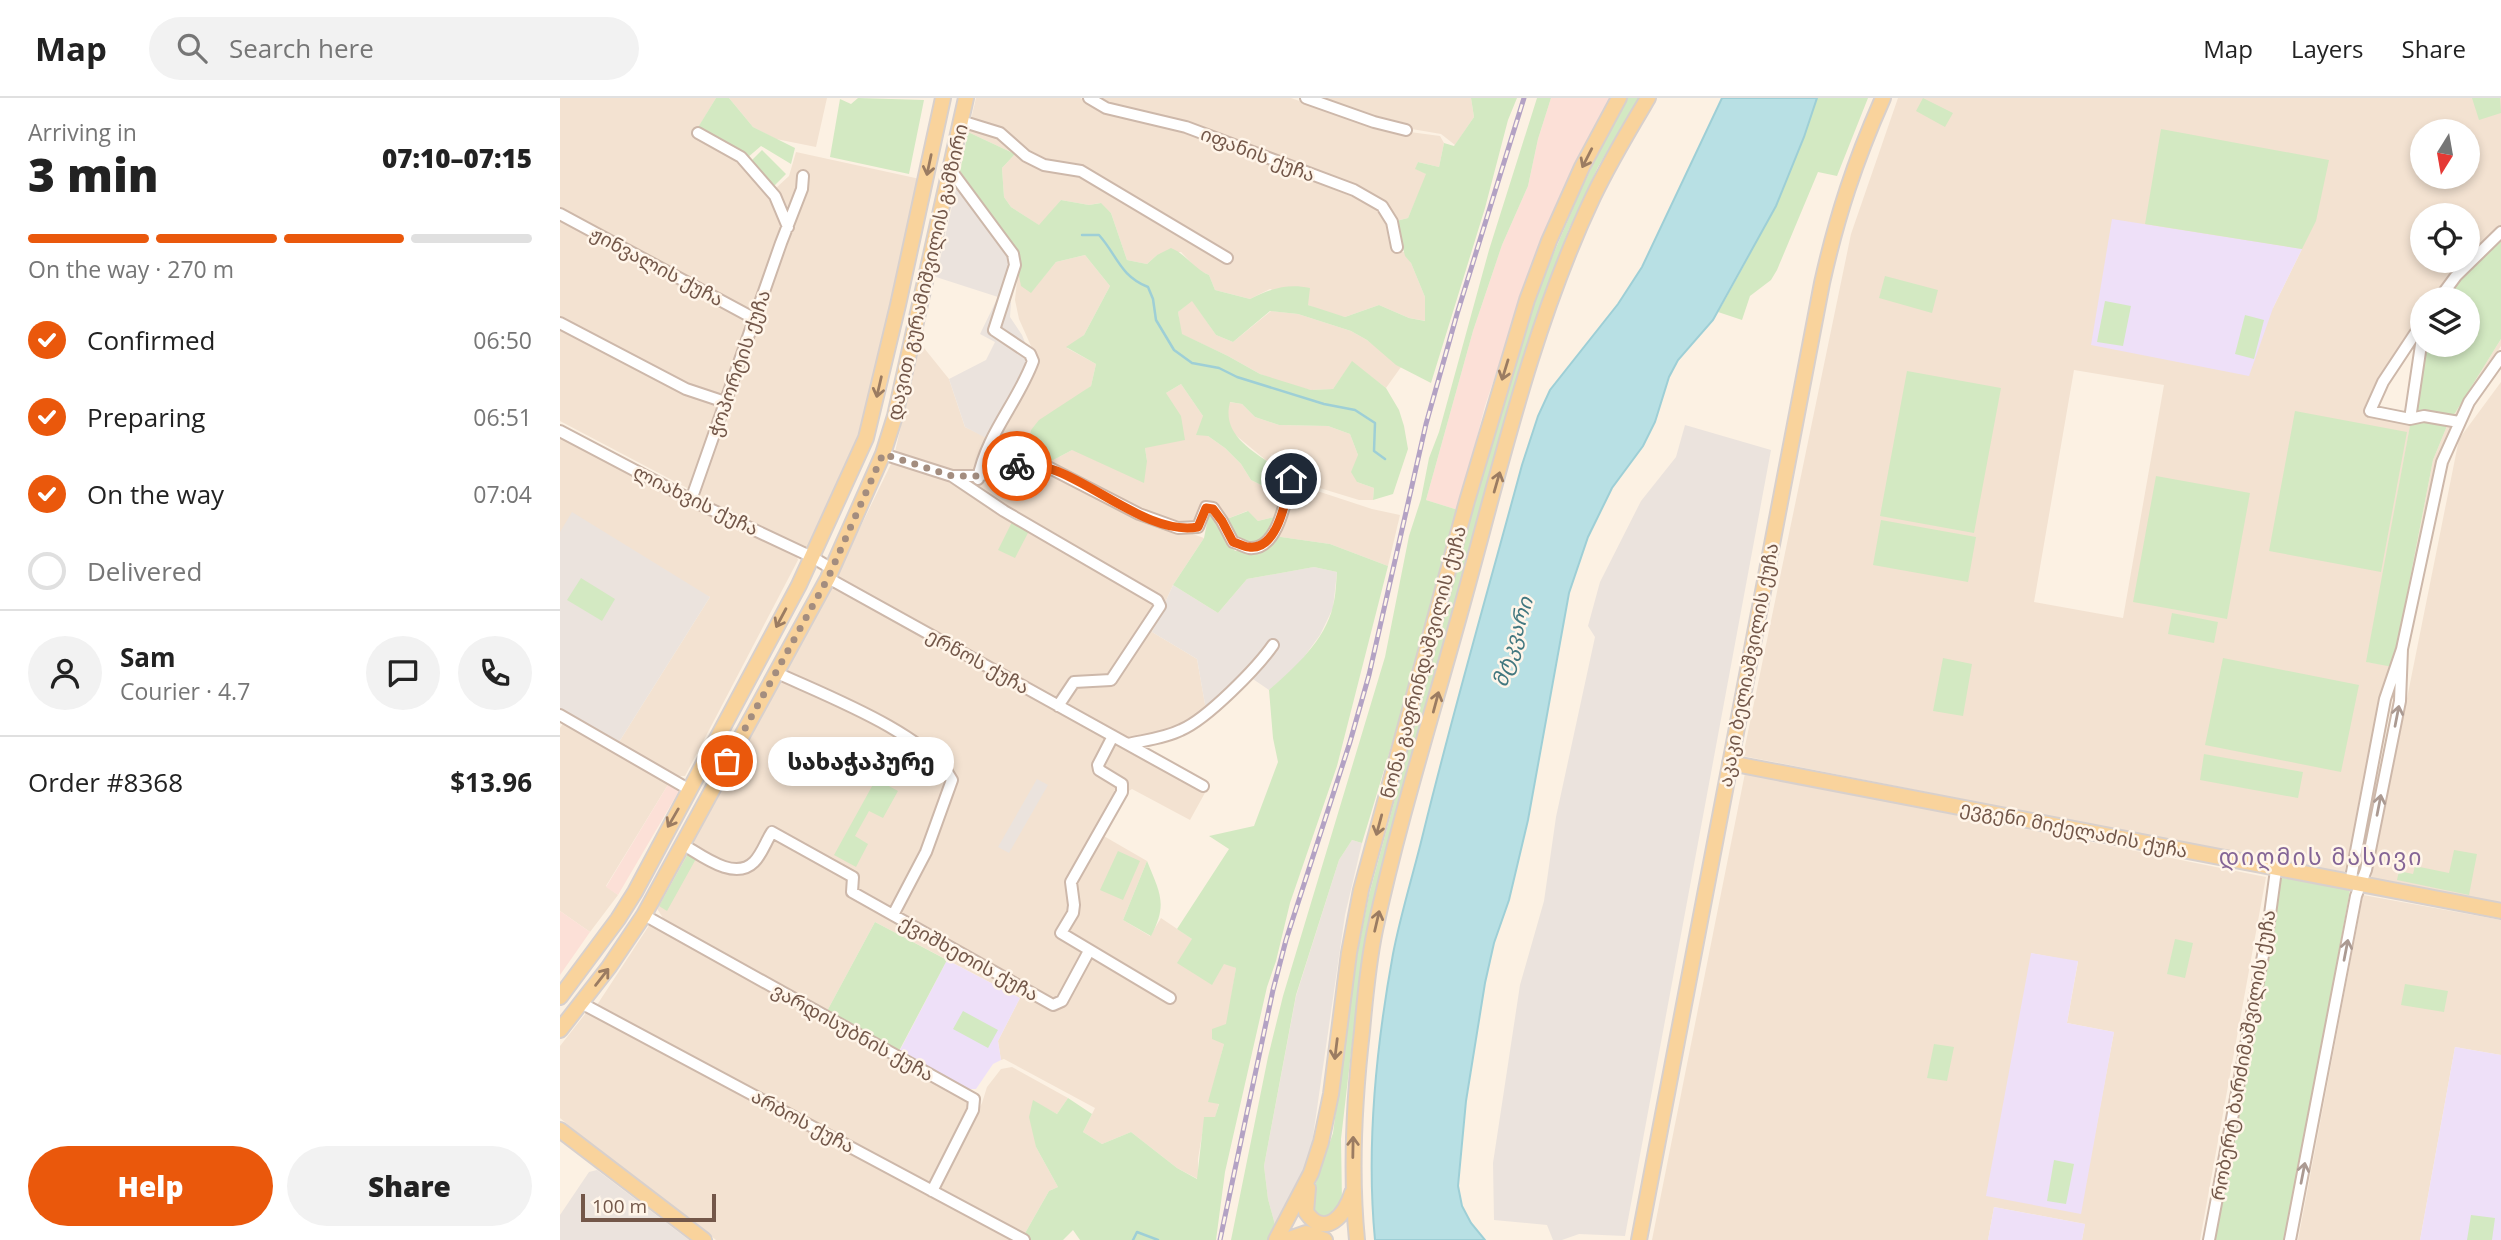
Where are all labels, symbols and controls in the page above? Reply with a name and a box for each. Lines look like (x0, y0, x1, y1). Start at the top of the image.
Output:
search box (149, 17, 639, 80)
text: Map (35, 26, 107, 71)
icon: search (173, 29, 211, 67)
text: Search here (229, 30, 374, 66)
text: Map (2203, 32, 2253, 65)
text: Layers (2291, 32, 2364, 65)
text: Share (2402, 32, 2466, 65)
text: Arriving in (28, 116, 137, 148)
north arrow (2410, 119, 2480, 189)
map controls (2410, 119, 2480, 357)
street label: იფანის ქუჩა (1197, 120, 1319, 188)
street label: დავით გურამიშვილის გამზირი (880, 121, 974, 423)
text: 07:10–07:15 (382, 140, 532, 176)
text: 3 min (28, 143, 159, 205)
one-way arrow (1579, 147, 1593, 168)
one-way arrow (921, 153, 935, 176)
button: locate (2410, 203, 2480, 273)
street label: ჟინვალის ქუჩა (586, 220, 728, 312)
text: On the way · 270 m (28, 253, 234, 285)
street label: ჭოპორტის ქუჩა (702, 286, 776, 440)
button: layers (2410, 287, 2480, 357)
icon: check (28, 321, 66, 359)
text: Confirmed (87, 322, 215, 358)
text: 06:50 (473, 324, 532, 356)
one-way arrow (1497, 359, 1510, 381)
one-way arrow (872, 375, 885, 398)
icon: check (28, 398, 66, 436)
text: Preparing (87, 399, 205, 435)
text: 06:51 (473, 401, 532, 433)
courier (982, 431, 1052, 501)
icon: bike (998, 447, 1036, 485)
pin (1261, 449, 1321, 509)
street label: ლიახვის ქუჩა (629, 459, 763, 541)
icon: home (1272, 460, 1310, 498)
one-way arrow (1491, 472, 1504, 494)
icon: check (28, 475, 66, 513)
text: On the way (87, 476, 224, 512)
text: 07:04 (473, 478, 532, 510)
street label: ნონა გაფრინდაშვილის ქუჩა (1374, 523, 1472, 801)
street label: აკაკი ბელიაშვილის ქუჩა (1712, 541, 1784, 789)
text: Delivered (87, 553, 202, 589)
water label: მტკვარი (1485, 592, 1539, 690)
one-way arrow (774, 607, 788, 628)
street label: ერწოს ქუჩა (922, 622, 1034, 700)
button: person (28, 636, 102, 710)
button: chat (366, 636, 440, 710)
button: phone (458, 636, 532, 710)
text: Sam (120, 639, 176, 675)
text: Courier · 4.7 (120, 675, 250, 707)
one-way arrow (1430, 691, 1443, 713)
one-way arrow (2390, 705, 2404, 728)
pin (697, 731, 757, 791)
callout: სახაჭაპურე (769, 736, 954, 786)
icon: bag (708, 742, 746, 780)
text: სახაჭაპურე (787, 745, 935, 777)
text: Order #8368 (28, 764, 183, 800)
text: $13.96 (450, 764, 532, 800)
street label: ევგენი მიქელაძის ქუჩა (1958, 794, 2190, 864)
one-way arrow (2372, 794, 2386, 817)
one-way arrow (666, 808, 680, 828)
one-way arrow (1372, 814, 1385, 836)
district label: დიღმის მასივი (2219, 840, 2423, 872)
street label: რობერტ ბარძიმაშვილის ქუჩა (2205, 908, 2281, 1202)
street label: ქვიშხეთის ქუჩა (895, 909, 1043, 1007)
one-way arrow (1372, 911, 1385, 933)
one-way arrow (2340, 939, 2353, 962)
one-way arrow (594, 968, 609, 986)
street label: ვარდისუბნის ქუჩა (767, 977, 939, 1087)
one-way arrow (1329, 1037, 1342, 1059)
street label: არბოს ქუჩა (747, 1083, 859, 1159)
one-way arrow (1347, 1136, 1360, 1159)
button: Help (28, 1146, 273, 1226)
button: Share (287, 1146, 532, 1226)
one-way arrow (2297, 1162, 2310, 1185)
scale bar (581, 1191, 716, 1223)
text: 100 m (592, 1193, 647, 1219)

